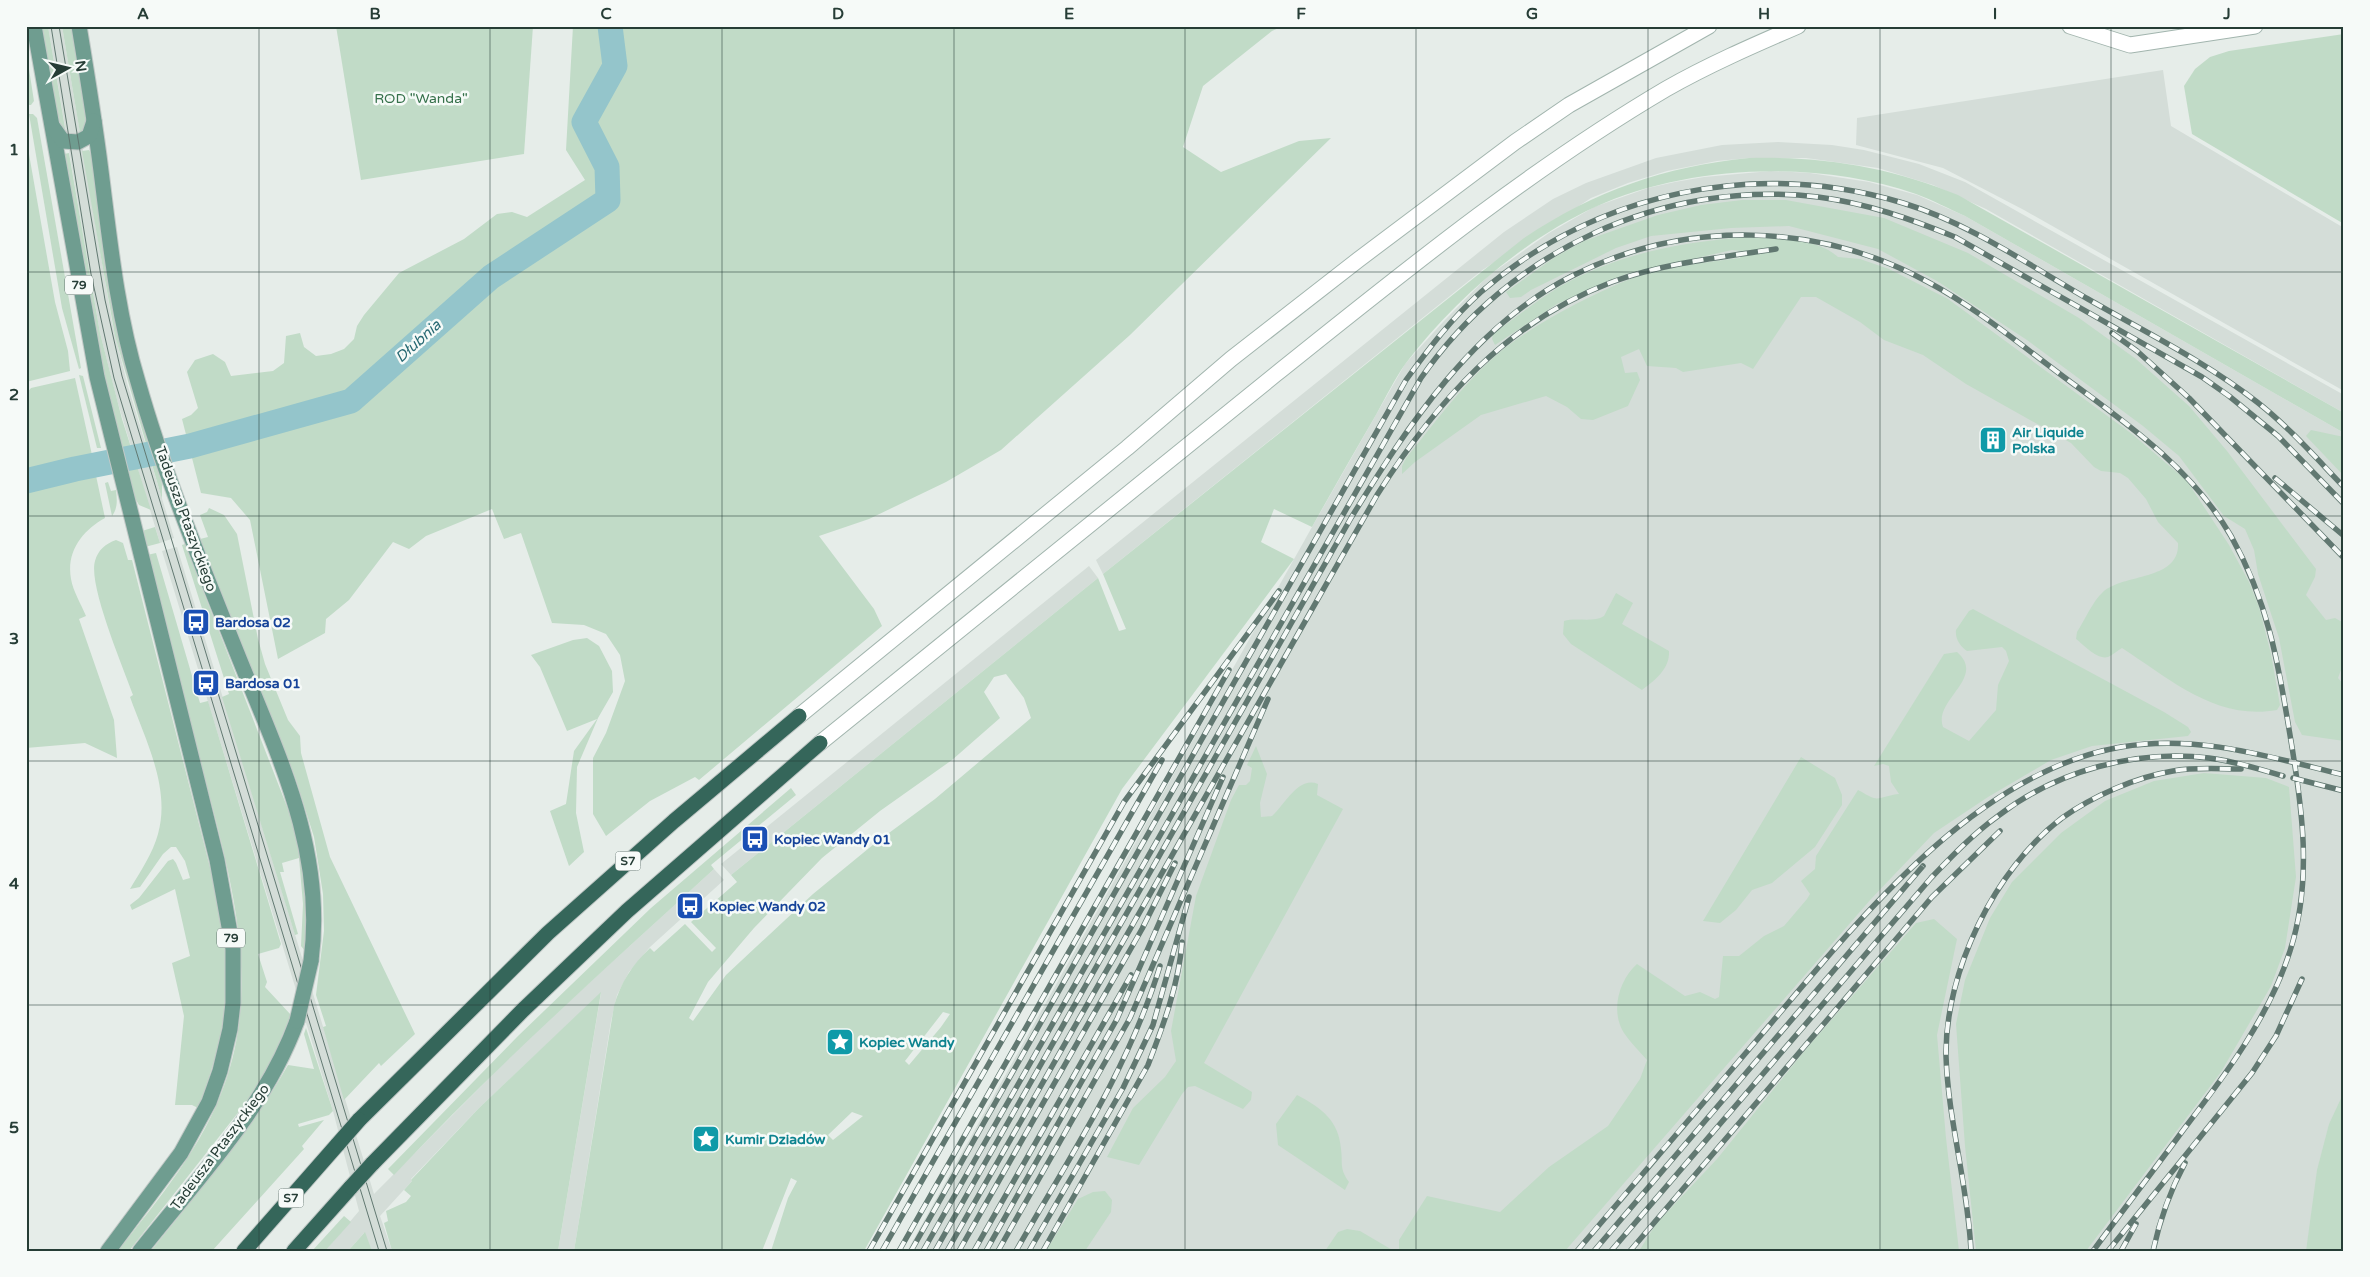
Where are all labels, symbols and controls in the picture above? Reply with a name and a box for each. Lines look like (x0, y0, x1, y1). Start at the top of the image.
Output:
text: A (137, 4, 149, 24)
text: B (369, 4, 381, 24)
text: C (600, 4, 612, 24)
text: D (832, 4, 844, 24)
text: E (1064, 4, 1074, 24)
text: F (1296, 4, 1306, 24)
text: G (1526, 4, 1538, 24)
text: H (1758, 4, 1770, 24)
text: I (1993, 4, 1997, 24)
text: J (2222, 4, 2231, 24)
north arrow (42, 42, 92, 92)
text: N (71, 60, 90, 73)
park label: ROD "Wanda" (374, 90, 468, 107)
text: 1 (9, 140, 19, 160)
road number: 79 (65, 276, 93, 294)
water label: Dłubnia (392, 316, 445, 366)
text: 2 (9, 385, 19, 405)
place label: Air Liquide Polska (2012, 424, 2084, 457)
building icon: Air Liquide Polska (1978, 425, 2008, 455)
street label: Tadeusza Ptaszyckiego (152, 444, 220, 594)
bus stop icon: Bardosa 02 (181, 607, 211, 637)
place label: Bardosa 02 (215, 614, 291, 631)
text: 3 (9, 629, 19, 649)
bus stop icon: Bardosa 01 (191, 668, 221, 698)
place label: Bardosa 01 (225, 675, 301, 692)
bus stop icon: Kopiec Wandy 01 (740, 824, 770, 854)
place label: Kopiec Wandy 01 (774, 831, 891, 848)
road number: S7 (616, 851, 640, 870)
text: 4 (9, 874, 19, 894)
bus stop icon: Kopiec Wandy 02 (675, 891, 705, 921)
place label: Kopiec Wandy 02 (709, 898, 826, 915)
road number: 79 (217, 928, 245, 948)
place icon: Kopiec Wandy (825, 1027, 855, 1057)
place label: Kopiec Wandy (859, 1034, 955, 1051)
street label: Tadeusza Ptaszyckiego (167, 1081, 273, 1213)
text: 5 (9, 1118, 19, 1138)
place icon: Kumir Dziadów (691, 1124, 721, 1154)
place label: Kumir Dziadów (725, 1131, 825, 1148)
road number: S7 (278, 1188, 304, 1208)

